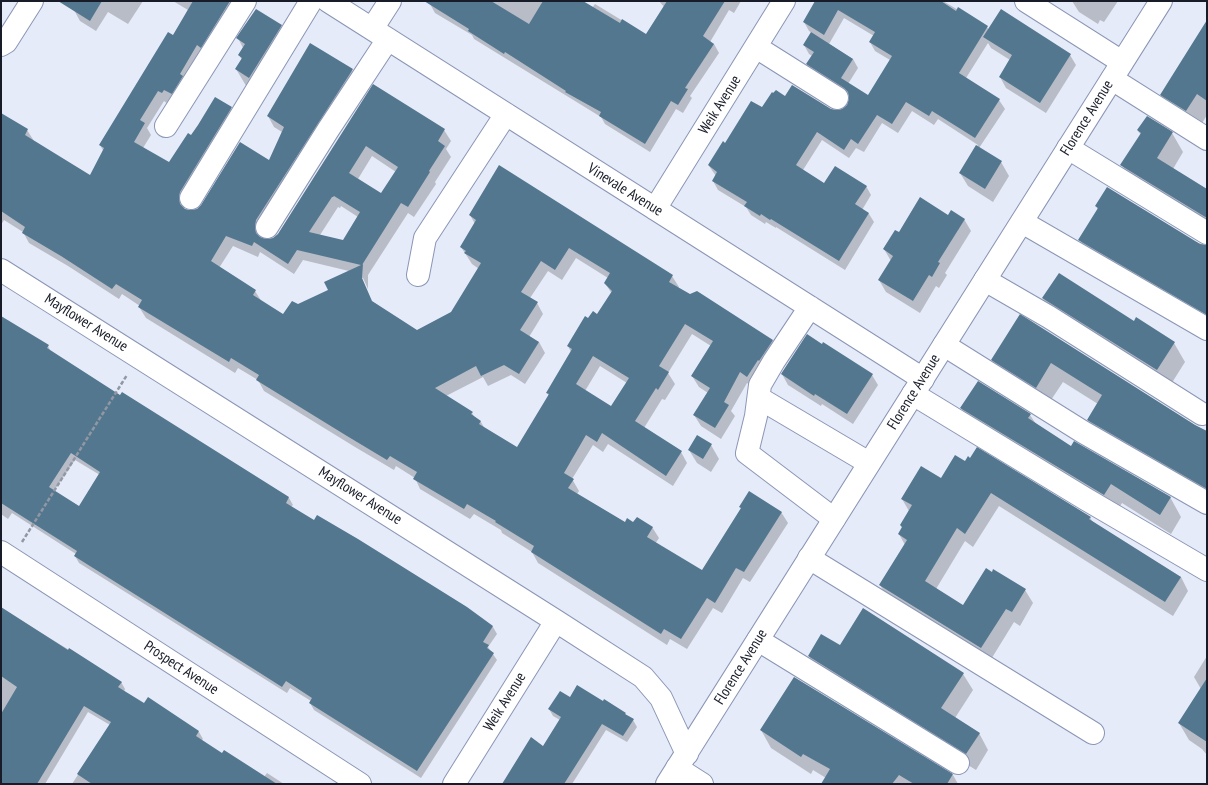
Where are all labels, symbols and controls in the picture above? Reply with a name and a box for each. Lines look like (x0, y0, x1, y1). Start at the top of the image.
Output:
street label: Weik Avenue (695, 72, 745, 138)
street label: Florence Avenue (1057, 77, 1117, 159)
street label: Vinevale Avenue (584, 160, 666, 220)
street label: Mayflower Avenue (41, 290, 131, 356)
street label: Florence Avenue (884, 351, 944, 433)
street label: Mayflower Avenue (315, 463, 405, 529)
street label: Florence Avenue (711, 626, 771, 708)
street label: Prospect Avenue (140, 637, 222, 699)
street label: Weik Avenue (480, 669, 530, 735)

